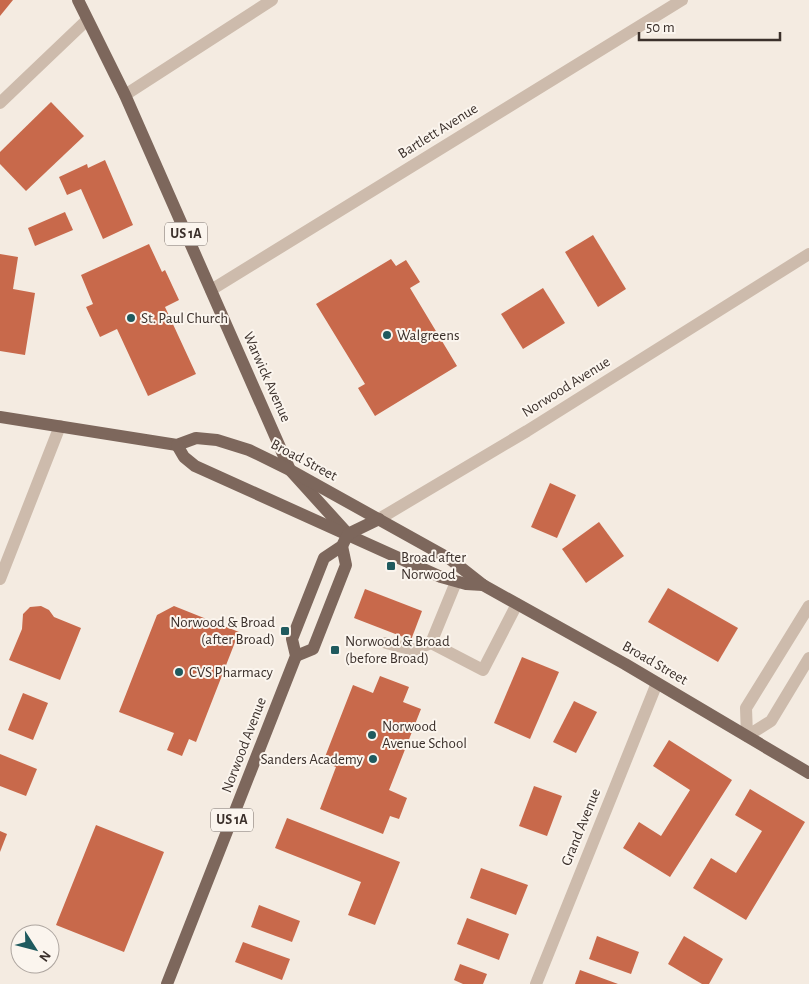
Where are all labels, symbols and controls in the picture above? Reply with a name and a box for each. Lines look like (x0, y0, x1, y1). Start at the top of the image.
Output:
scale bar (639, 10, 780, 42)
text: 50 m (646, 20, 675, 35)
street label: Bartlett Avenue (395, 101, 481, 161)
road number: US 1A (165, 222, 207, 245)
place label: St. Paul Church (141, 311, 228, 326)
marker: St. Paul Church (125, 312, 137, 324)
place label: Walgreens (397, 328, 459, 343)
marker: Walgreens (381, 329, 393, 341)
street label: Warwick Avenue (240, 330, 294, 424)
street label: Norwood Avenue (519, 354, 613, 420)
street label: Broad Street (268, 436, 340, 484)
place label: Broad after Norwood (401, 550, 466, 582)
marker: Broad after Norwood (385, 560, 397, 572)
place label: Norwood & Broad (after Broad) (170, 615, 275, 647)
marker: Norwood & Broad (after Broad) (279, 625, 291, 637)
place label: Norwood & Broad (before Broad) (345, 634, 450, 666)
street label: Broad Street (620, 638, 690, 688)
marker: Norwood & Broad (before Broad) (329, 644, 341, 656)
place label: CVS Pharmacy (189, 665, 274, 680)
marker: CVS Pharmacy (173, 666, 185, 678)
street label: Norwood Avenue (219, 695, 269, 795)
place label: Norwood Avenue School (382, 719, 467, 751)
marker: Norwood Avenue School (366, 729, 378, 741)
place label: Sanders Academy (260, 752, 364, 767)
marker: Sanders Academy (367, 753, 379, 765)
street label: Grand Avenue (559, 786, 603, 868)
road number: US 1A (211, 808, 253, 832)
north arrow (10, 924, 60, 974)
text: N (36, 948, 53, 964)

